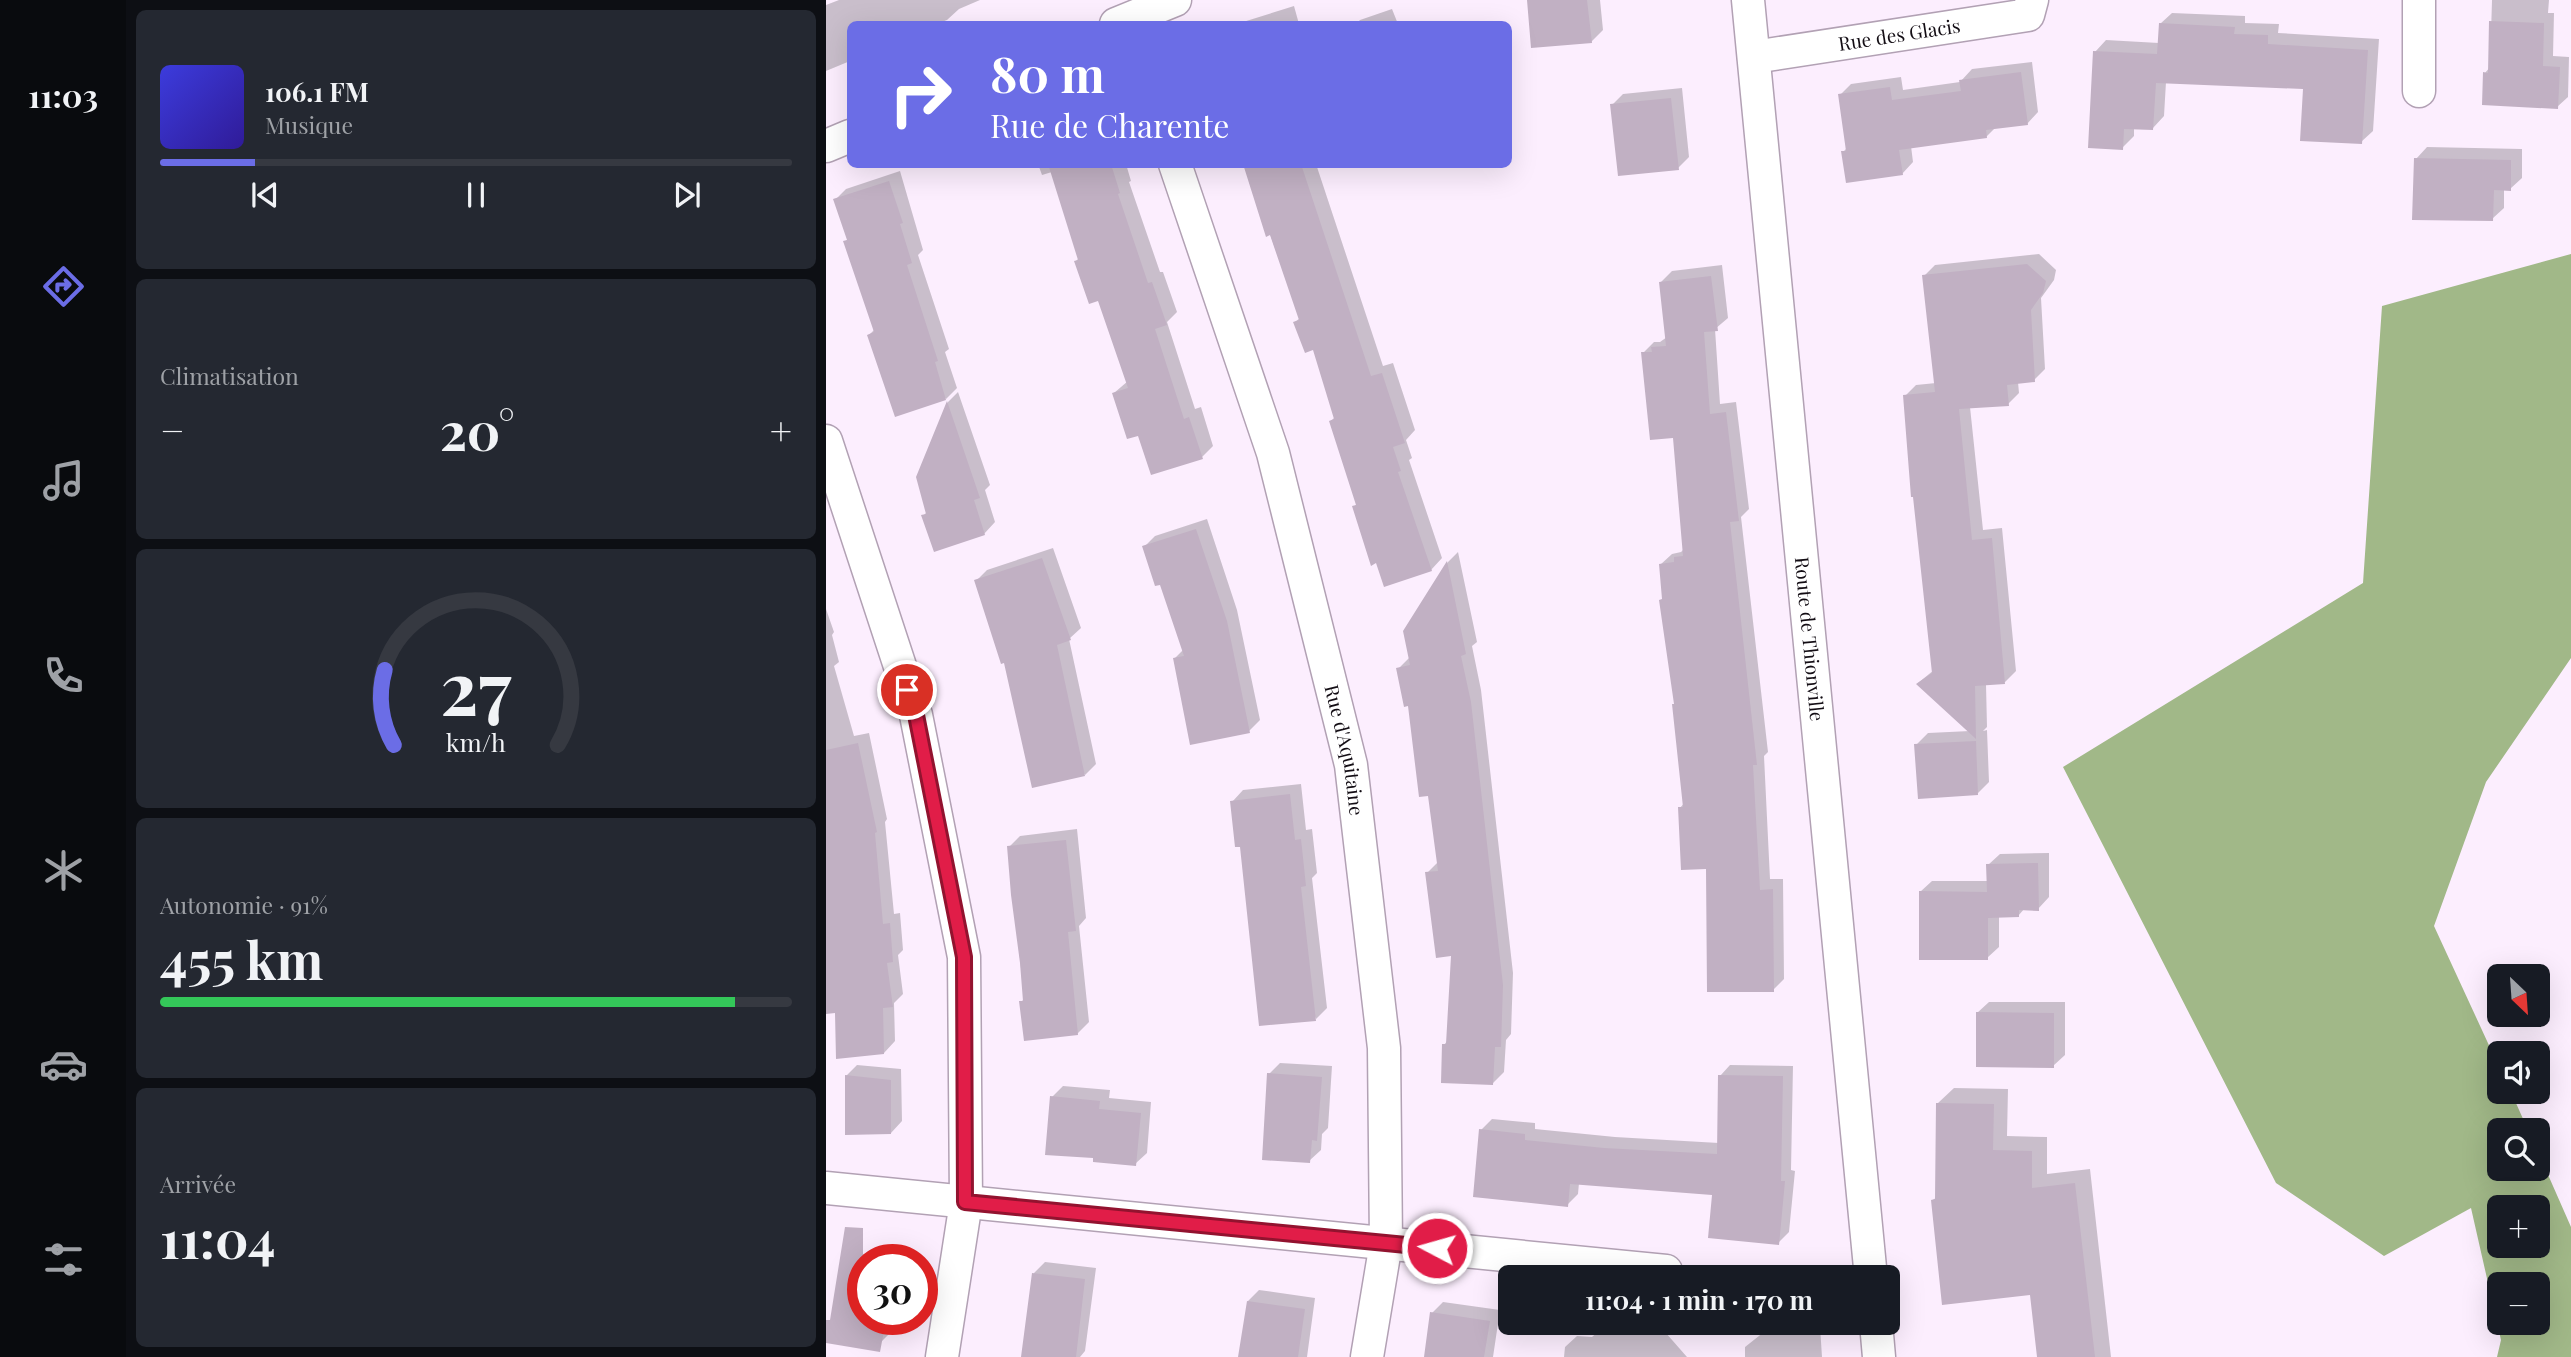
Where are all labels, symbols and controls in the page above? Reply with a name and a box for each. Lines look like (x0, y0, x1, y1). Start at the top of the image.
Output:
street label: Rue des Glacis (1836, 12, 1962, 56)
text: 80 m (990, 40, 1105, 105)
icon: right (875, 49, 966, 140)
text: 11:03 (28, 73, 98, 116)
text: 106.1 FM (265, 74, 369, 109)
text: Rue de Charente (990, 103, 1229, 146)
text: Musique (265, 109, 353, 140)
icon: previous (246, 176, 284, 214)
icon: pause (457, 176, 495, 214)
icon: next (668, 176, 706, 214)
icon: directions (39, 262, 88, 311)
text: Climatisation (160, 360, 299, 391)
text: 20° (440, 395, 515, 464)
text: − (160, 404, 185, 455)
text: + (770, 404, 792, 455)
icon: music (39, 456, 88, 505)
street label: Route de Thionville (1790, 556, 1831, 722)
text: 27 (440, 636, 512, 733)
icon: phone (39, 651, 88, 700)
pin (877, 660, 937, 720)
icon: arrive (888, 671, 926, 709)
street label: Rue d'Aquitaine (1319, 682, 1371, 817)
text: km/h (446, 724, 506, 757)
icon: climate (39, 846, 88, 895)
text: Autonomie · 91% (160, 889, 328, 920)
text: 455 km (160, 924, 323, 993)
north arrow (2487, 964, 2550, 1027)
map controls (2487, 964, 2550, 1335)
icon: car (39, 1040, 88, 1089)
button: sound (2487, 1041, 2550, 1104)
button: search (2487, 1118, 2550, 1181)
text: Arrivée (160, 1168, 236, 1199)
button: + (2487, 1195, 2550, 1258)
text: 11:04 (160, 1203, 275, 1272)
position arrow (1400, 1211, 1474, 1285)
icon: filters (39, 1235, 88, 1284)
speed limit sign: 30 (847, 1244, 938, 1335)
button: − (2487, 1272, 2550, 1335)
text: 11:04 · 1 min · 170 m (1585, 1282, 1813, 1317)

